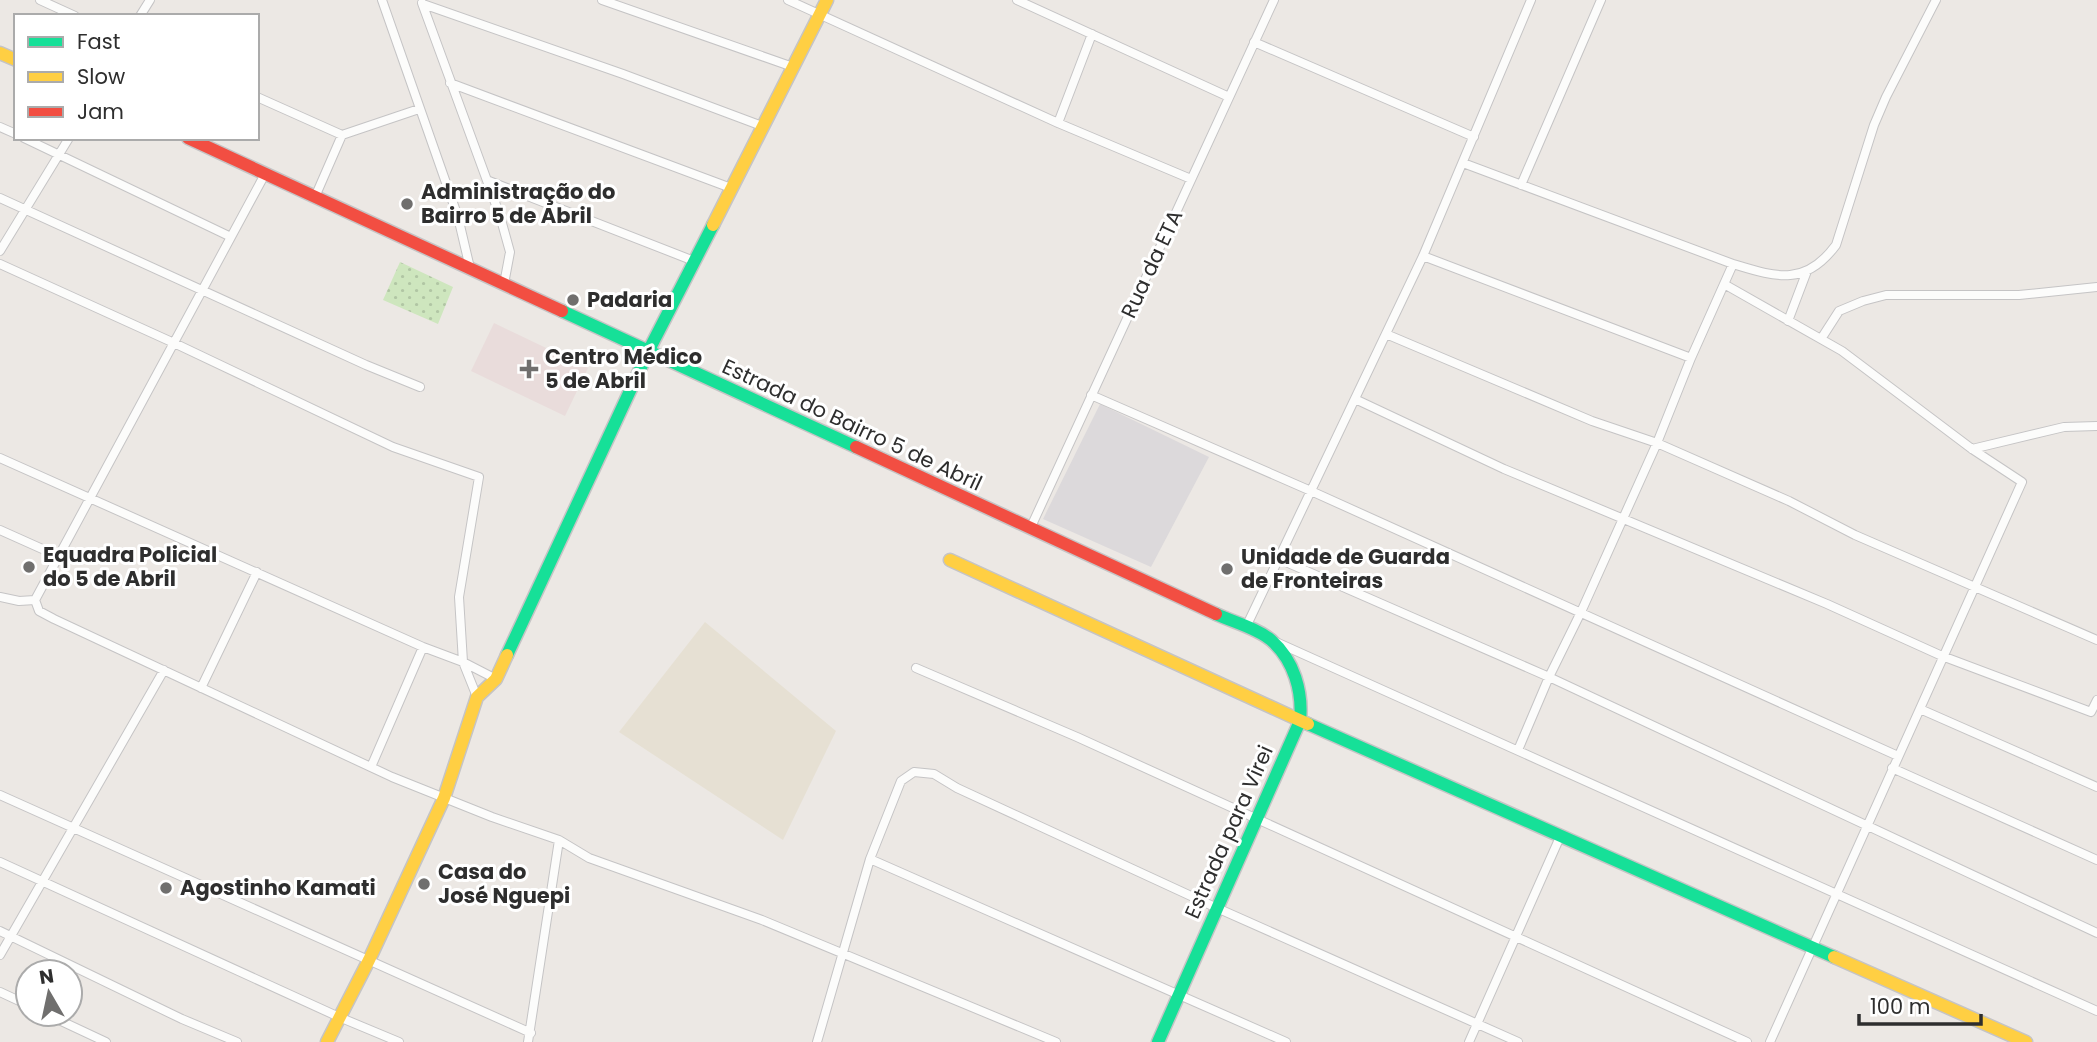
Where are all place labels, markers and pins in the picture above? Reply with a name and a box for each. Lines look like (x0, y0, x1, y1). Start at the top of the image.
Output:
place label: Administração do Bairro 5 de Abril (421, 177, 615, 230)
marker: Administração do Bairro 5 de Abril (399, 196, 415, 212)
place label: Padaria (587, 285, 672, 314)
marker: Padaria (565, 292, 581, 308)
place label: Centro Médico 5 de Abril (545, 342, 702, 395)
marker: Centro Médico 5 de Abril (519, 359, 539, 379)
place label: Equadra Policial do 5 de Abril (43, 540, 217, 593)
place label: Unidade de Guarda de Fronteiras (1241, 542, 1450, 595)
marker: Equadra Policial do 5 de Abril (21, 559, 37, 575)
marker: Unidade de Guarda de Fronteiras (1219, 561, 1235, 577)
place label: Casa do José Nguepi (438, 857, 570, 910)
place label: Agostinho Kamati (180, 873, 376, 902)
marker: Casa do José Nguepi (416, 876, 432, 892)
marker: Agostinho Kamati (158, 880, 174, 896)

